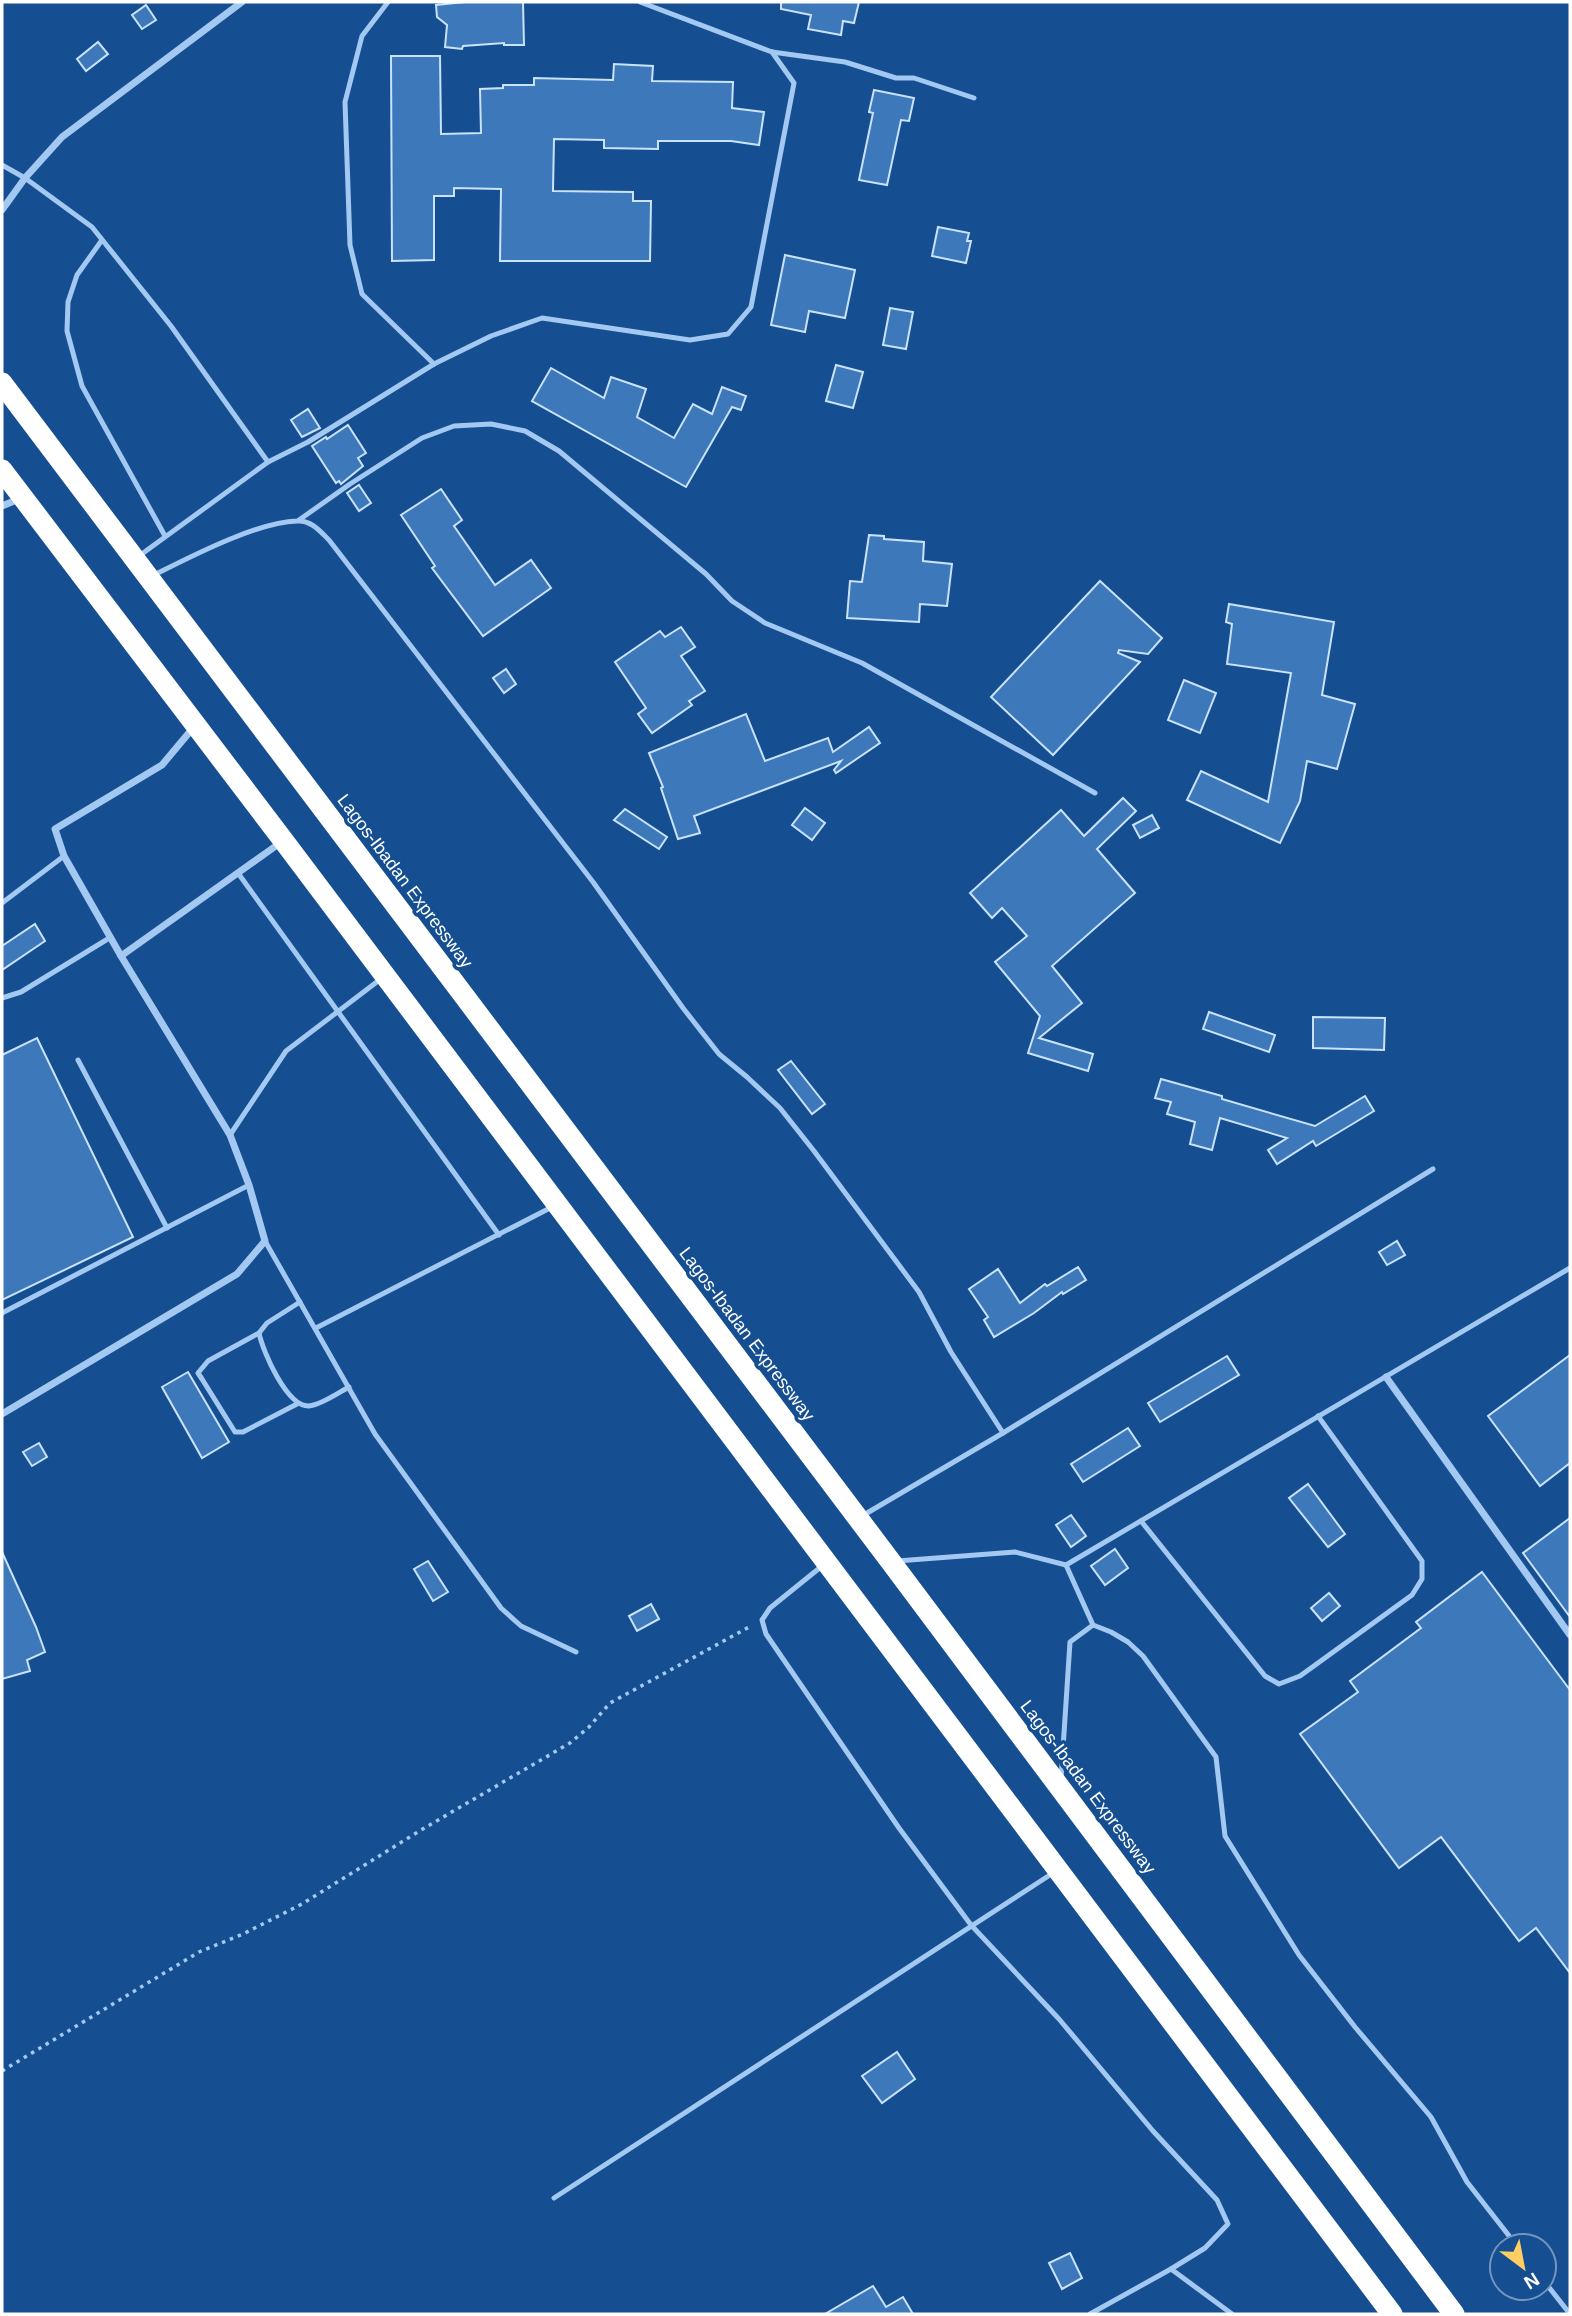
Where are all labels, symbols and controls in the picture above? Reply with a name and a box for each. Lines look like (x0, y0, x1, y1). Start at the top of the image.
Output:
street label: Lagos-Ibadan Expressway (333, 790, 477, 972)
street label: Lagos-Ibadan Expressway (675, 1243, 819, 1425)
street label: Lagos-Ibadan Expressway (1016, 1696, 1160, 1878)
north arrow (1488, 2232, 1558, 2302)
text: N (1520, 2268, 1543, 2294)

